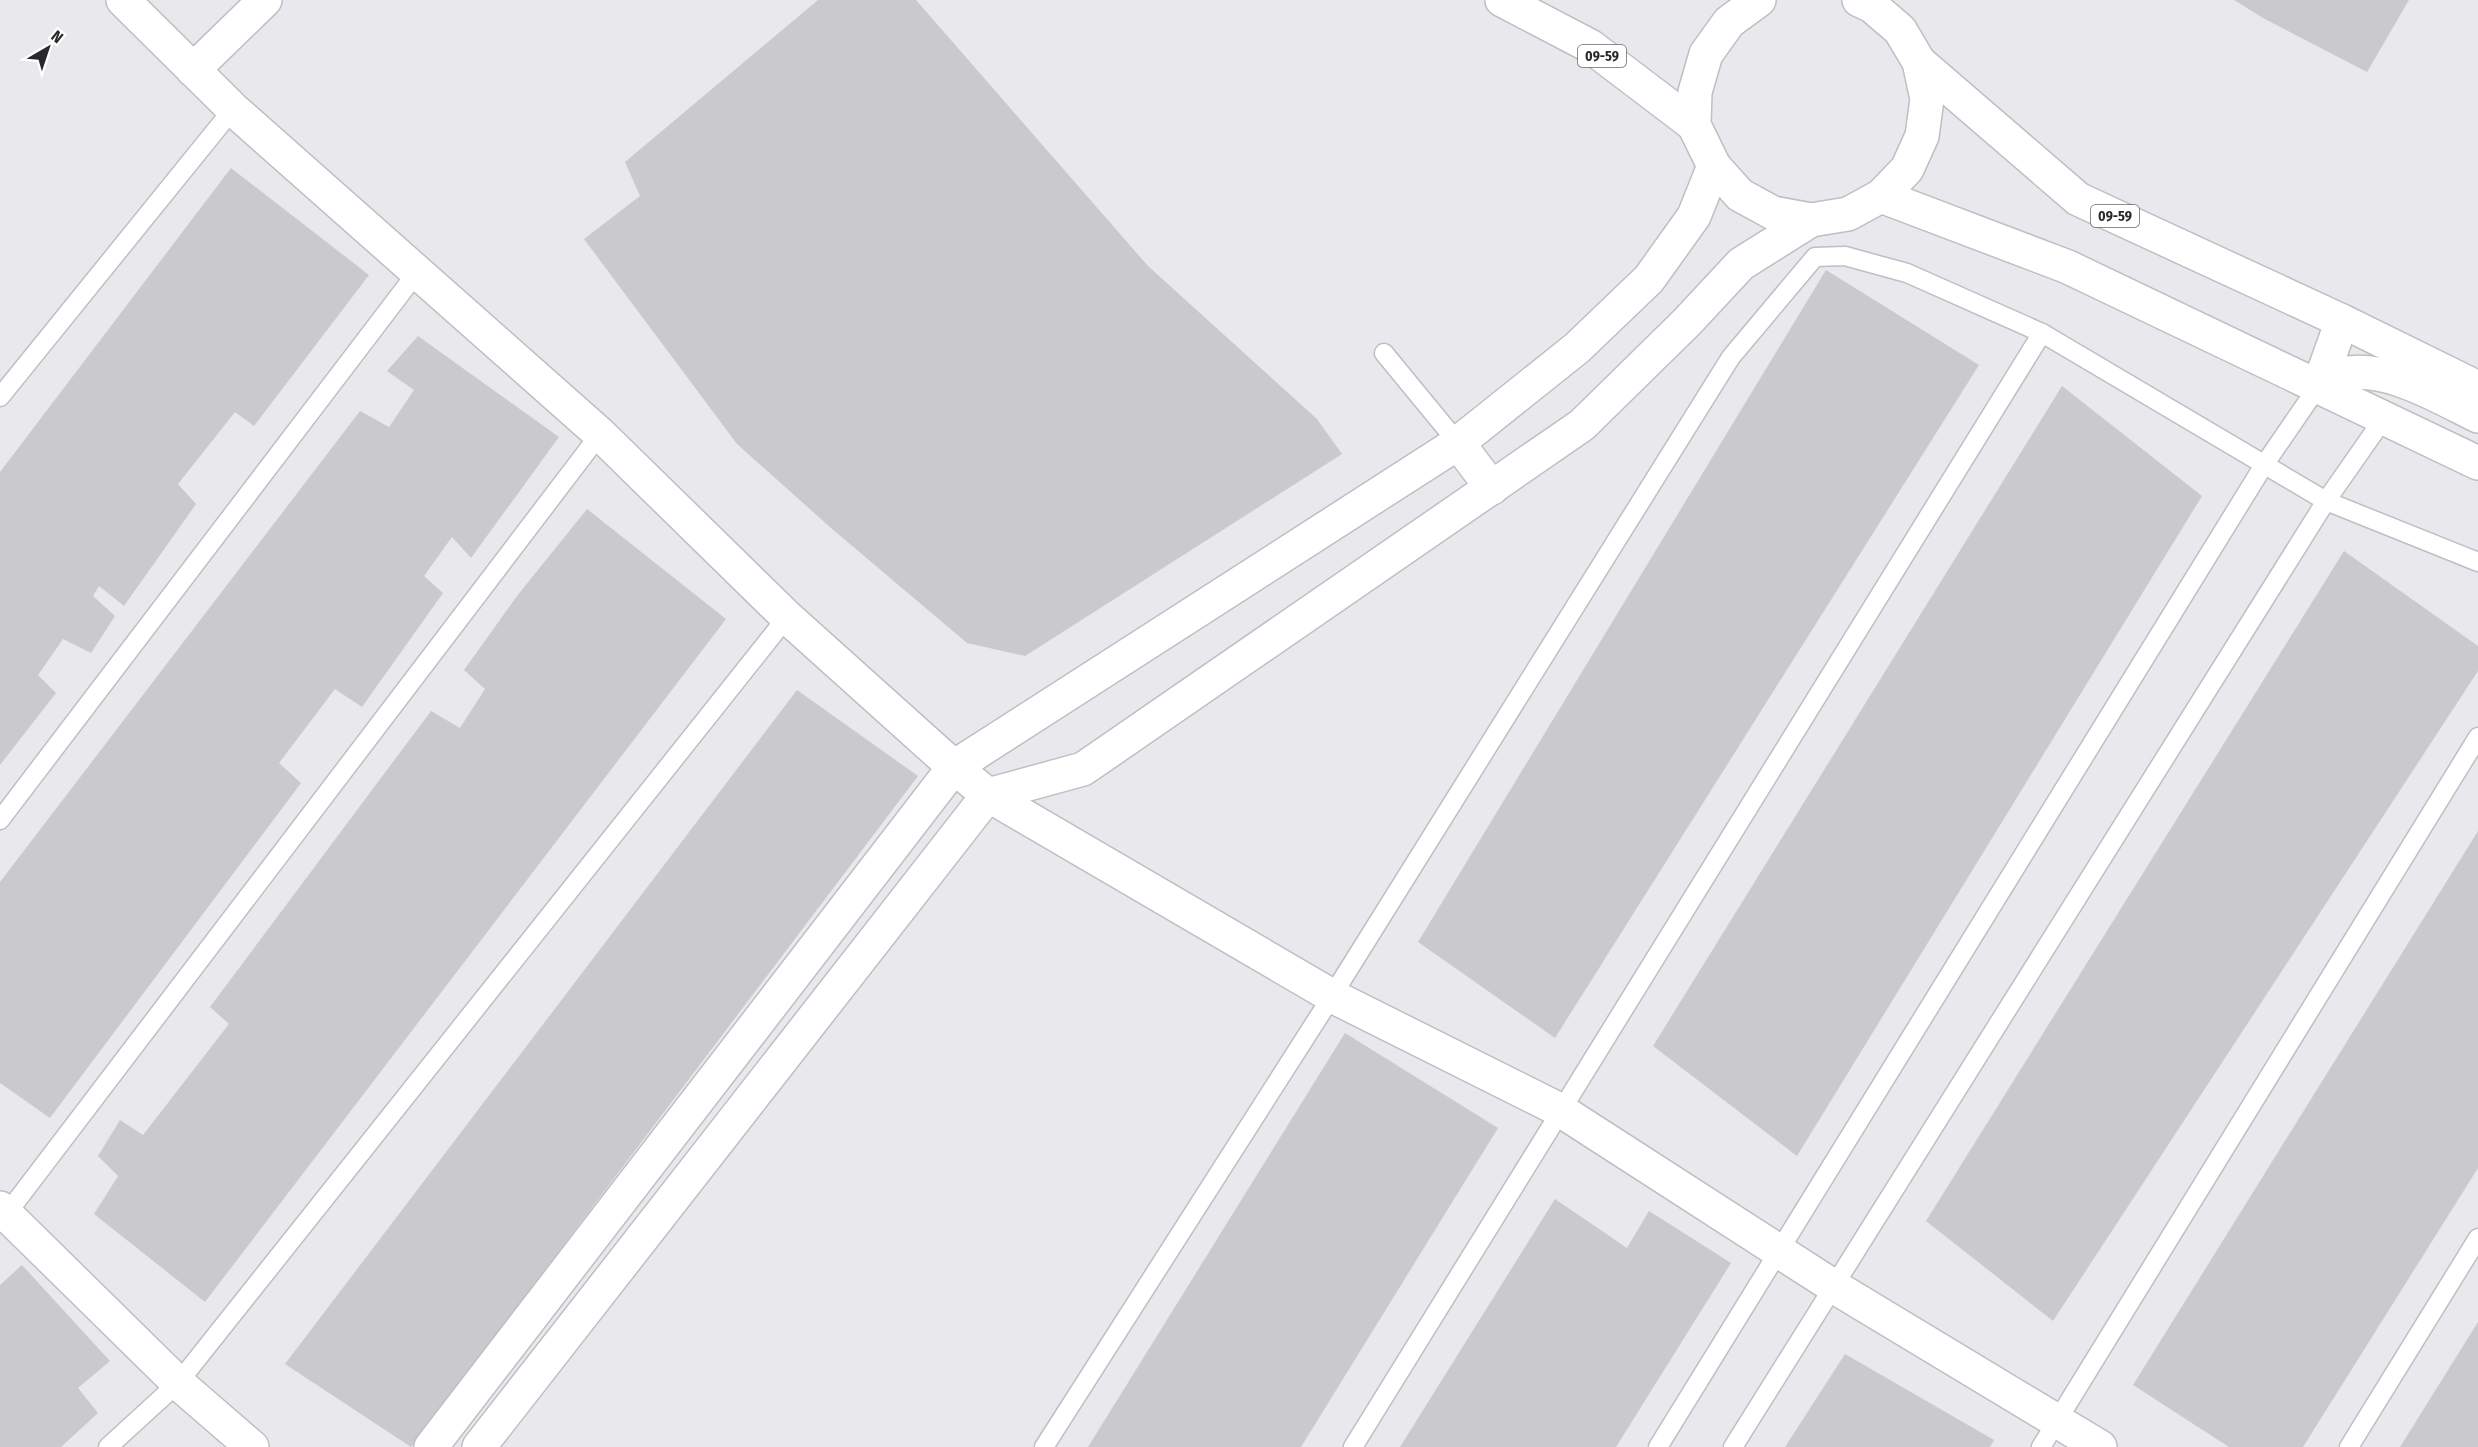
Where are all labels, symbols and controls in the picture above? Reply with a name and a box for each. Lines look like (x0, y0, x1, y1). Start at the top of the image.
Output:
north arrow (18, 18, 78, 78)
text: N (47, 26, 67, 47)
road number: 09-59 (1578, 45, 1626, 67)
road number: 09-59 (2091, 205, 2139, 227)

